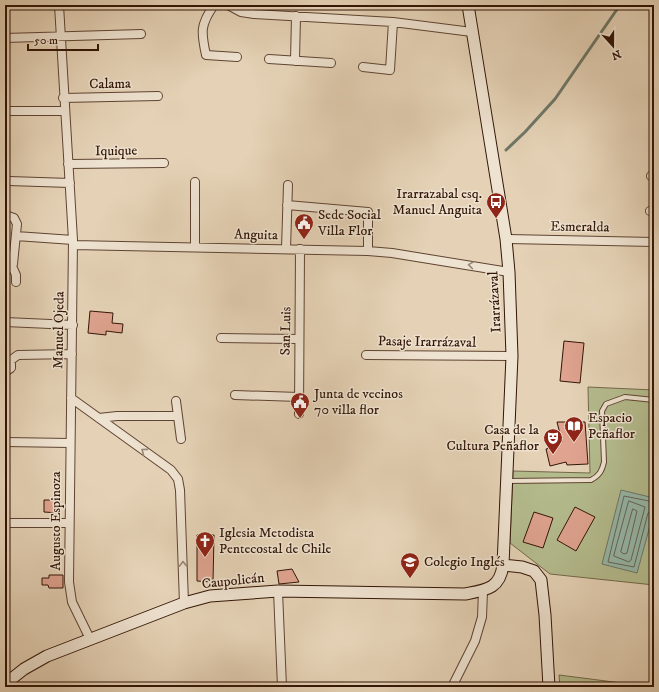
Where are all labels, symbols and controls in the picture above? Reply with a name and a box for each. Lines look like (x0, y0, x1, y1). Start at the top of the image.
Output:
scale bar (28, 26, 98, 52)
north arrow (593, 26, 633, 66)
text: 50 m (34, 33, 58, 48)
text: N (610, 46, 623, 63)
street label: Calama (89, 75, 131, 93)
street label: Iquique (95, 142, 138, 160)
place label: Irarrazabal esq. Manuel Anguita (392, 185, 482, 219)
bus stop icon: Irarrazabal esq. Manuel Anguita (485, 191, 507, 219)
place label: Sede Social Villa Flor (317, 206, 382, 240)
public building icon: Sede Social Villa Flor (293, 212, 315, 240)
street label: Esmeralda (550, 217, 610, 237)
street label: Anguita (234, 226, 278, 244)
one-way arrow (468, 261, 474, 270)
street label: Irarrázaval (484, 270, 506, 333)
street label: Manuel Ojeda (49, 291, 69, 369)
street label: San Luis (277, 306, 295, 356)
street label: Pasaje Irarrázaval (378, 332, 477, 352)
place label: Junta de vecinos 70 villa flor (312, 385, 403, 419)
public building icon: Junta de vecinos 70 villa flor (289, 391, 311, 419)
place label: Espacio Peñaflor (588, 409, 636, 443)
library icon: Espacio Peñaflor (563, 415, 585, 443)
place label: Casa de la Cultura Peñaflor (447, 421, 540, 455)
theatre icon: Casa de la Cultura Peñaflor (542, 427, 564, 455)
one-way arrow (141, 448, 148, 455)
street label: Augusto Espinoza (47, 471, 65, 571)
place label: Iglesia Metodista Pentecostal de Chile (219, 524, 332, 558)
church icon: Iglesia Metodista Pentecostal de Chile (194, 530, 216, 558)
school or university icon: Colegio Inglés (399, 551, 421, 579)
place label: Colegio Inglés (424, 553, 505, 571)
one-way arrow (179, 561, 187, 567)
street label: Caupolicán (201, 569, 266, 593)

